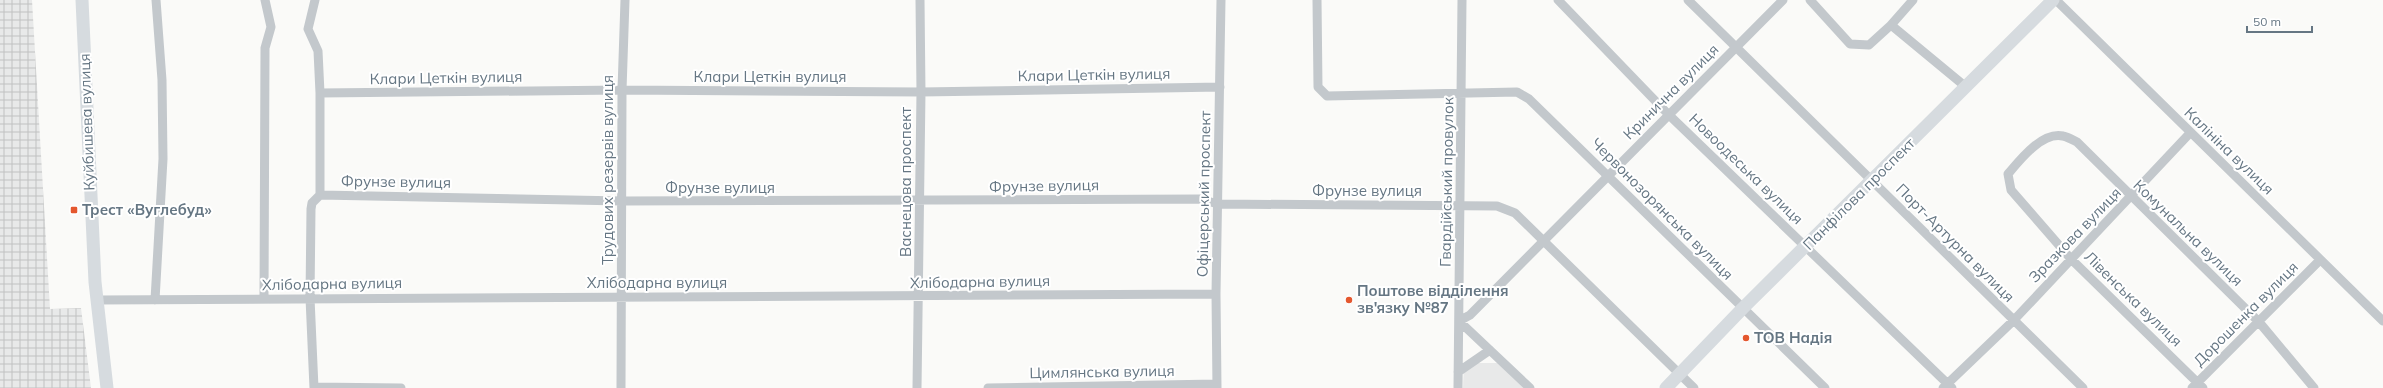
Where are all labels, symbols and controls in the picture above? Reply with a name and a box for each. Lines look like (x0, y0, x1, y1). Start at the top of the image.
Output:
scale bar (2247, 8, 2312, 34)
text: 50 m (2253, 14, 2281, 29)
street label: Кринична вулиця (1619, 40, 1722, 143)
street label: Куйбишева вулиця (75, 53, 98, 191)
street label: Клари Цеткін вулиця (1017, 64, 1171, 85)
street label: Клари Цеткін вулиця (369, 67, 523, 88)
street label: Клари Цеткін вулиця (694, 67, 846, 86)
street label: Трудових резервів вулиця (598, 75, 617, 265)
street label: Гвардійський провулок (1436, 96, 1457, 267)
street label: Калініна вулиця (2181, 103, 2278, 198)
street label: Васнецова проспект (896, 107, 915, 257)
street label: Новоодеська вулиця (1685, 109, 1807, 228)
street label: Офіцерський проспект (1193, 111, 1214, 277)
street label: Панфілова проспект (1799, 133, 1919, 254)
street label: Червонозорянська вулиця (1587, 134, 1737, 284)
street label: Фрунзе вулиця (341, 171, 451, 192)
street label: Фрунзе вулиця (989, 175, 1099, 196)
street label: Комунальна вулиця (2130, 175, 2247, 290)
street label: Фрунзе вулиця (665, 178, 775, 197)
street label: Порт-Артурна вулиця (1892, 179, 2019, 306)
street label: Фрунзе вулиця (1312, 181, 1422, 200)
street label: Зразкова вулиця (2024, 183, 2125, 286)
place label: Трест «Вуглебуд» (82, 200, 212, 219)
marker: Трест «Вуглебуд» (69, 205, 79, 215)
street label: Лівенська вулиця (2080, 247, 2186, 350)
street label: Дорошенка вулиця (2189, 257, 2302, 370)
street label: Хлібодарна вулиця (910, 271, 1050, 292)
street label: Хлібодарна вулиця (262, 273, 402, 294)
street label: Хлібодарна вулиця (587, 273, 727, 292)
place label: Поштове відділення зв'язку №87 (1357, 281, 1508, 317)
marker: Поштове відділення зв'язку №87 (1344, 295, 1354, 305)
place label: ТОВ Надія (1754, 328, 1832, 347)
marker: ТОВ Надія (1741, 333, 1751, 343)
street label: Цимлянська вулиця (1029, 361, 1175, 382)

